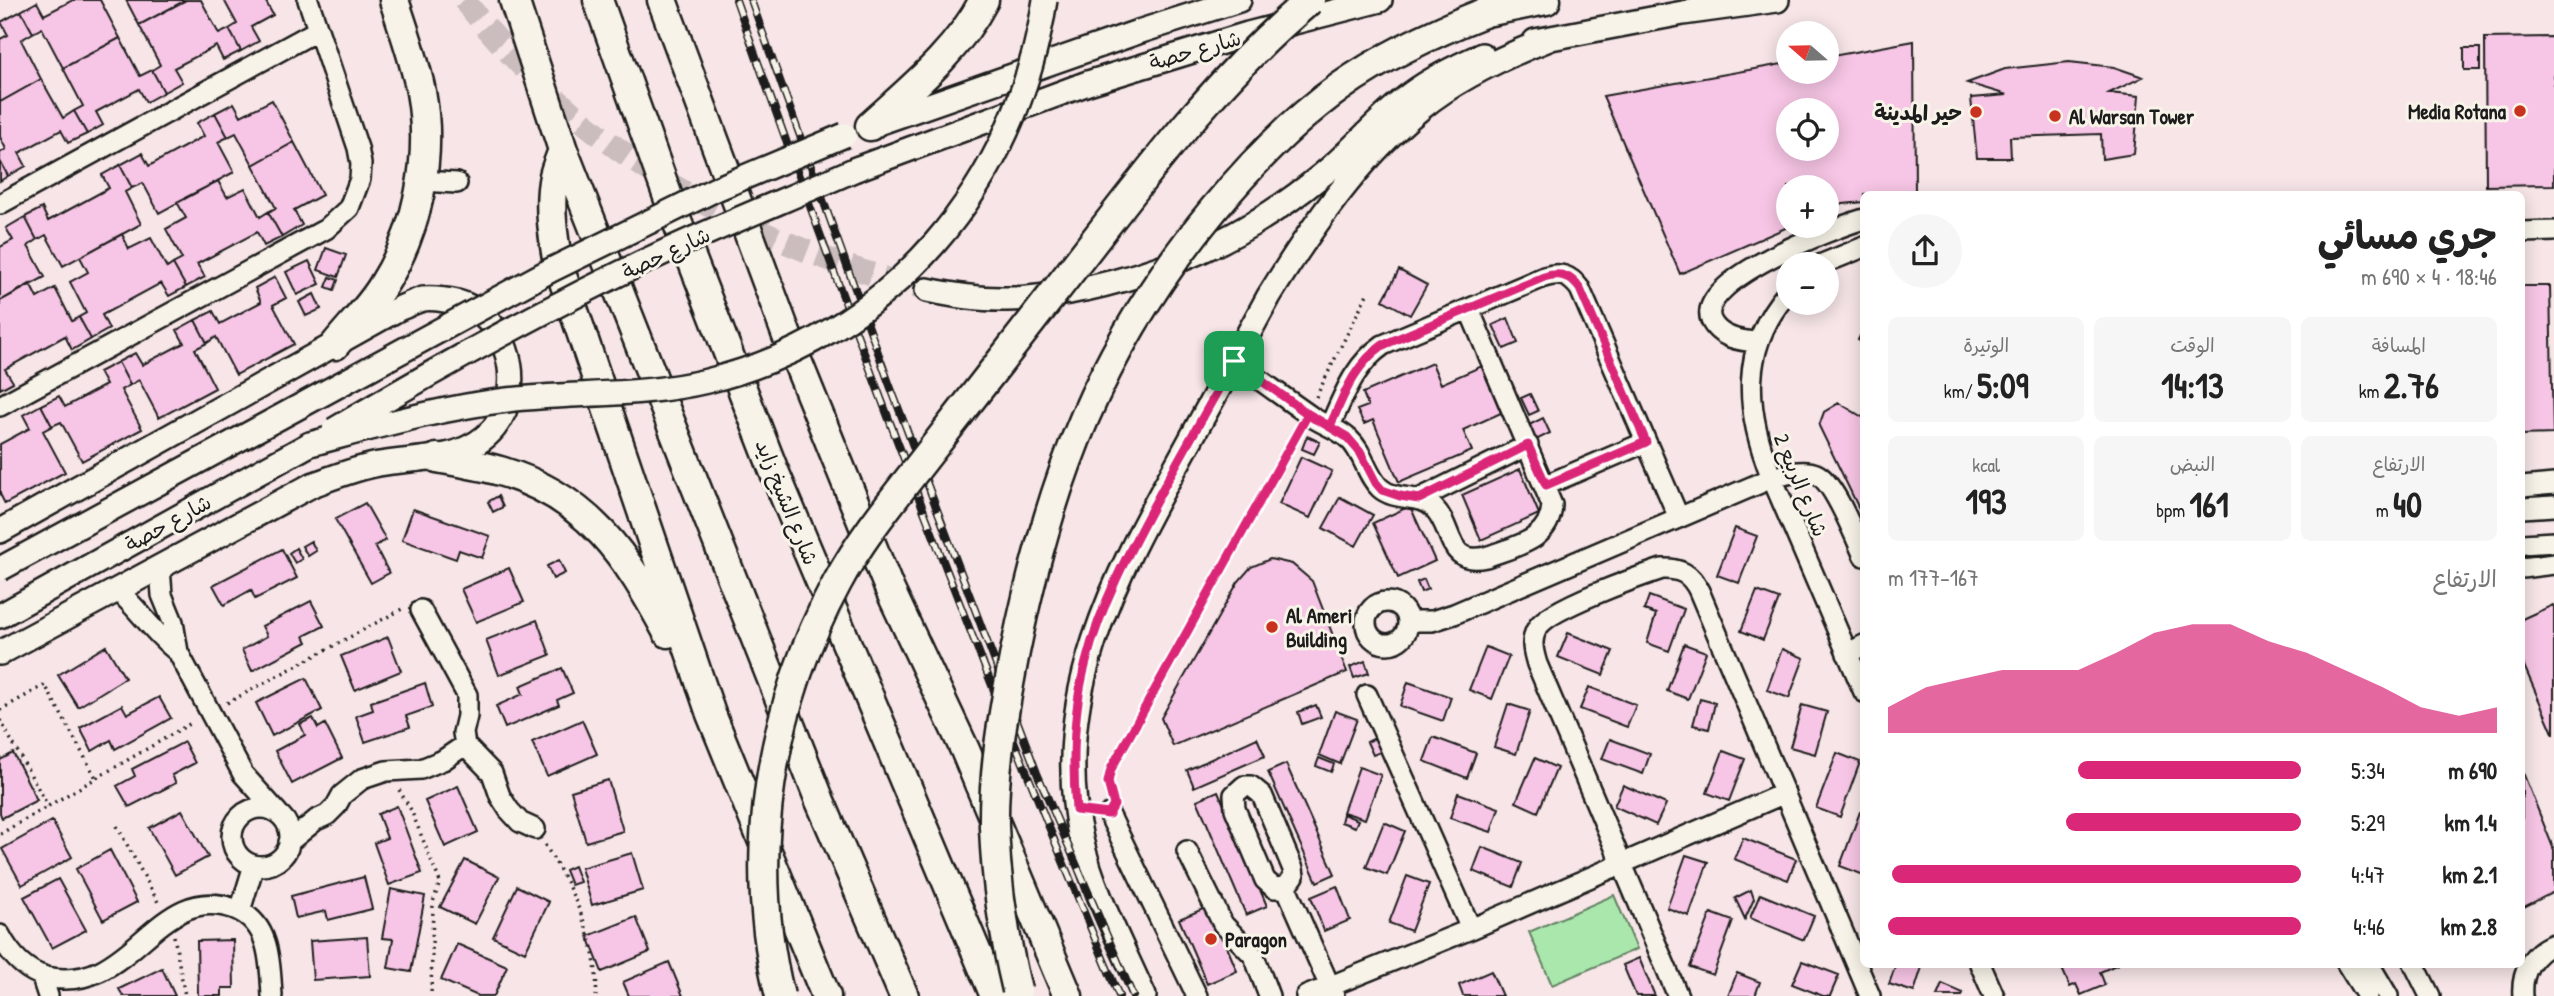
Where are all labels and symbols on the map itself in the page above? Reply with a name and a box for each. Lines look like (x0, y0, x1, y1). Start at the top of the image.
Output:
north arrow (1776, 21, 1839, 84)
street label: شارع حصة (1146, 23, 1245, 78)
place label: Media Rotana (2408, 97, 2507, 126)
place label: حير المدينة (1874, 98, 1962, 127)
place label: Al Warsan Tower (2069, 102, 2195, 131)
marker: Media Rotana (2512, 103, 2528, 119)
marker: حير المدينة (1968, 104, 1984, 120)
marker: Al Warsan Tower (2047, 108, 2063, 124)
street label: شارع حصة (617, 220, 715, 287)
pin (1204, 331, 1264, 391)
street label: شارع الربيع 2 (1766, 429, 1835, 541)
street label: شارع الشيخ زايد (748, 435, 825, 570)
street label: شارع حصة (120, 487, 217, 559)
place label: Al Ameri Building (1286, 601, 1352, 655)
marker: Al Ameri Building (1264, 619, 1280, 635)
place label: Paragon (1225, 925, 1287, 955)
marker: Paragon (1203, 931, 1219, 947)

